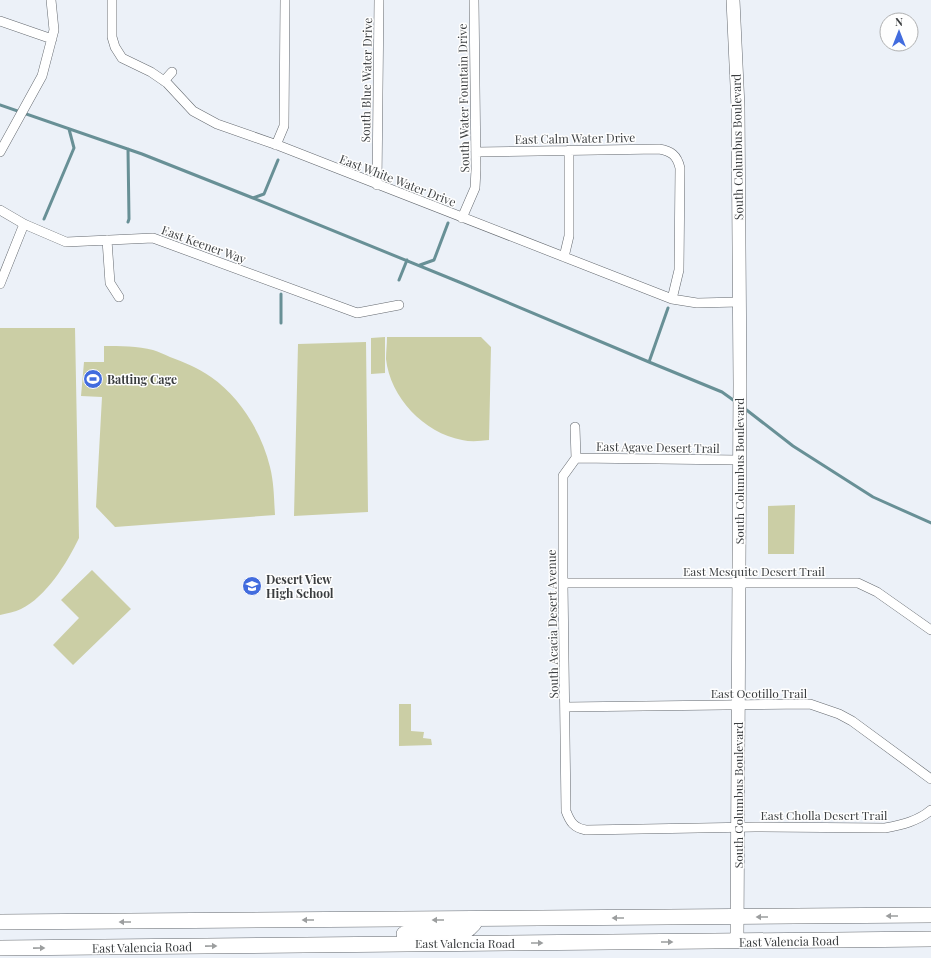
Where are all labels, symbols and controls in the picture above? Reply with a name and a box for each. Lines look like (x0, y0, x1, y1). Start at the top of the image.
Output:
north arrow (879, 12, 919, 52)
text: N (895, 14, 903, 29)
street label: South Blue Water Drive (357, 17, 375, 143)
street label: South Water Fountain Drive (454, 23, 472, 173)
street label: South Columbus Boulevard (728, 74, 746, 220)
street label: East Calm Water Drive (515, 129, 635, 147)
street label: East White Water Drive (337, 150, 459, 210)
street label: East Keener Way (160, 221, 248, 267)
sports icon: Batting Cage (82, 368, 104, 390)
place label: Batting Cage (107, 371, 177, 387)
street label: South Columbus Boulevard (731, 398, 747, 544)
street label: East Agave Desert Trail (596, 438, 721, 456)
street label: South Acacia Desert Avenue (543, 549, 561, 699)
street label: East Mesquite Desert Trail (683, 563, 826, 579)
place label: Desert View High School (266, 571, 334, 601)
school or university icon: Desert View High School (241, 575, 263, 597)
street label: East Ocotillo Trail (711, 685, 808, 701)
street label: South Columbus Boulevard (730, 722, 746, 868)
street label: East Cholla Desert Trail (760, 807, 888, 823)
one-way arrow (886, 912, 898, 919)
one-way arrow (755, 914, 768, 920)
one-way arrow (611, 915, 624, 921)
one-way arrow (432, 916, 444, 923)
one-way arrow (301, 917, 314, 923)
one-way arrow (118, 919, 131, 925)
street label: East Valencia Road (739, 932, 839, 950)
street label: East Valencia Road (415, 935, 515, 951)
street label: East Valencia Road (92, 938, 192, 956)
one-way arrow (661, 939, 674, 945)
one-way arrow (531, 940, 544, 946)
one-way arrow (205, 943, 218, 949)
one-way arrow (33, 945, 46, 951)

